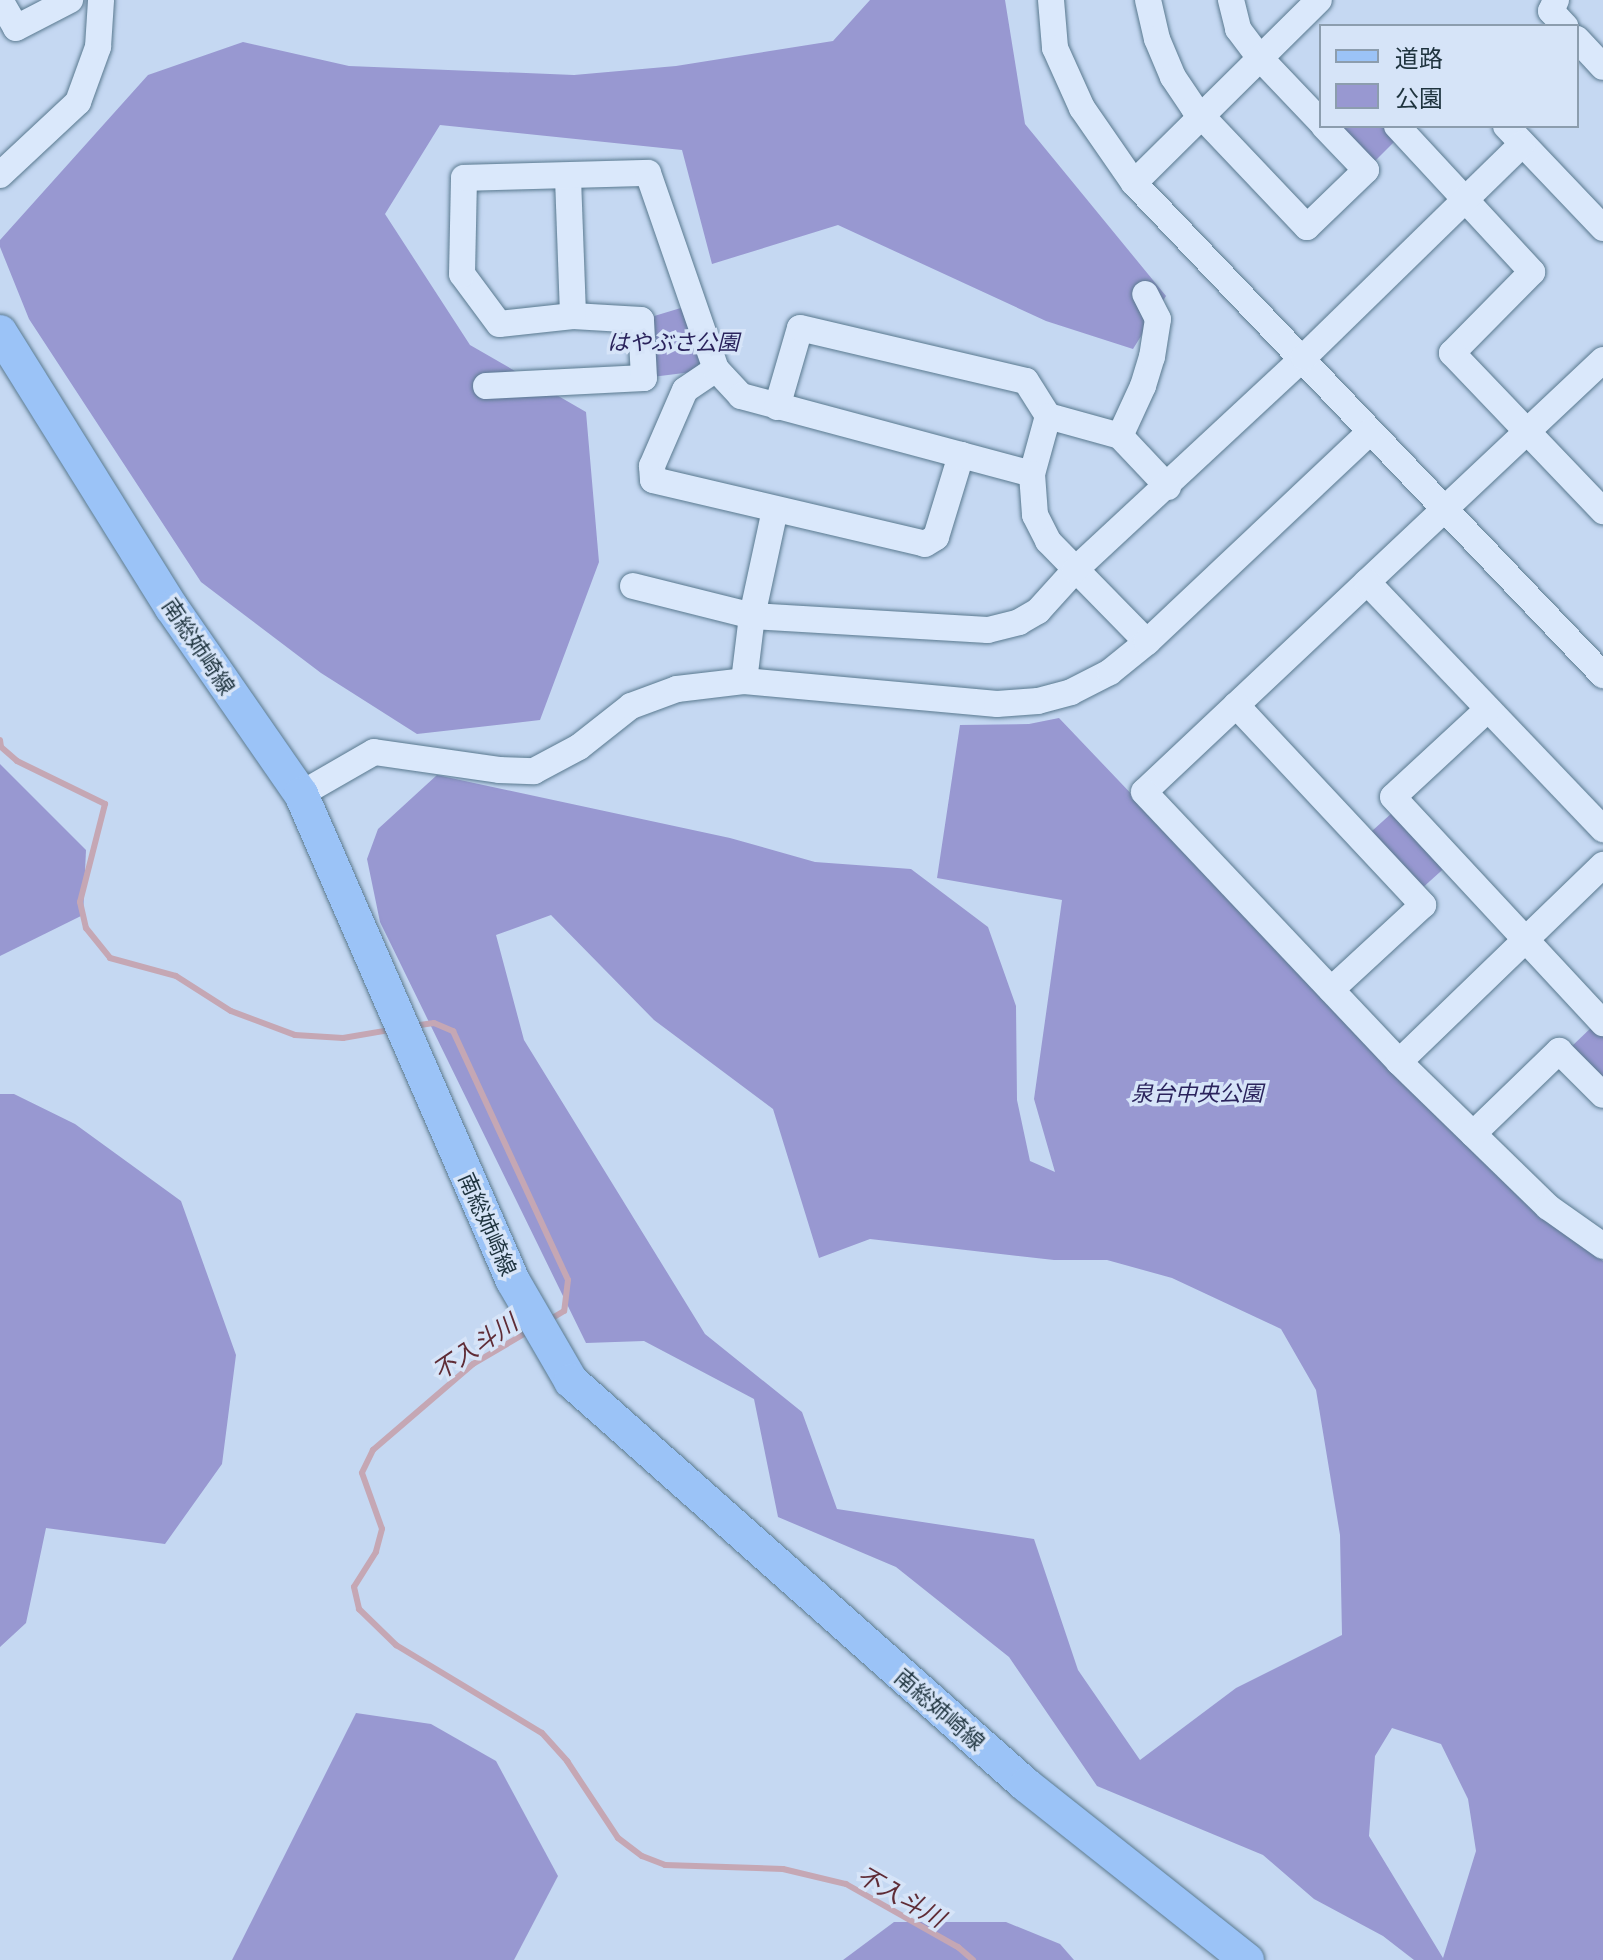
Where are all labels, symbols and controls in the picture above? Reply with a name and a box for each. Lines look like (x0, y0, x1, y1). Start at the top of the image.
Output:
legend (1319, 24, 1579, 128)
text: 道路 (1395, 42, 1443, 74)
text: 公園 (1395, 82, 1443, 114)
park label: はやぶさ公園 (607, 329, 739, 355)
street label: 南総姉崎線 (157, 593, 241, 699)
park label: 泉台中央公園 (1131, 1080, 1263, 1106)
street label: 南総姉崎線 (454, 1168, 522, 1280)
water label: 不入斗川 (427, 1308, 523, 1386)
street label: 南総姉崎線 (890, 1663, 990, 1755)
water label: 不入斗川 (852, 1861, 950, 1933)

